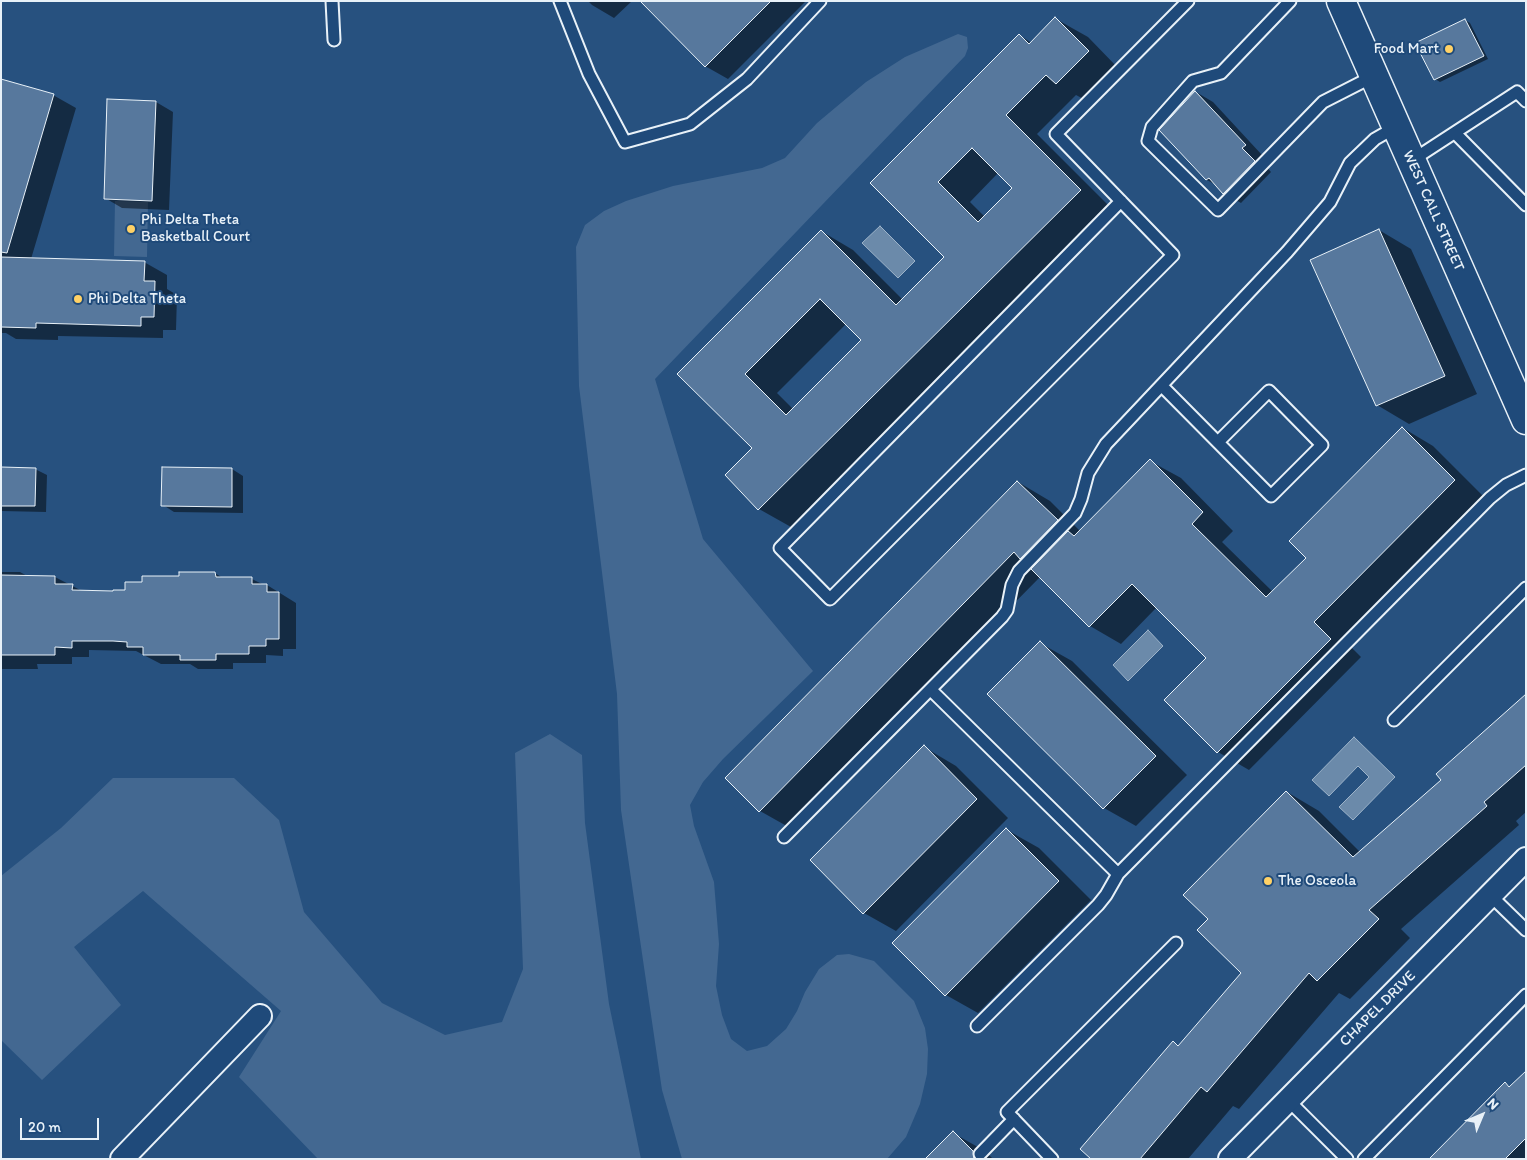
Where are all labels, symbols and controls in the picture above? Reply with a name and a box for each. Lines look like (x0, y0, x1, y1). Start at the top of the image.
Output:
place label: Food Mart (1374, 40, 1439, 58)
marker: Food Mart (1443, 43, 1455, 55)
street label: WEST CALL STREET (1398, 148, 1468, 274)
place label: Phi Delta Theta Basketball Court (141, 211, 250, 246)
marker: Phi Delta Theta Basketball Court (125, 223, 137, 235)
place label: Phi Delta Theta (88, 290, 186, 308)
marker: Phi Delta Theta (72, 293, 84, 305)
place label: The Osceola (1278, 872, 1356, 890)
marker: The Osceola (1262, 875, 1274, 887)
street label: CHAPEL DRIVE (1336, 967, 1420, 1051)
north arrow (1457, 1090, 1507, 1140)
text: N (1484, 1095, 1502, 1113)
scale bar (22, 1108, 101, 1140)
text: 20 m (28, 1118, 61, 1136)

